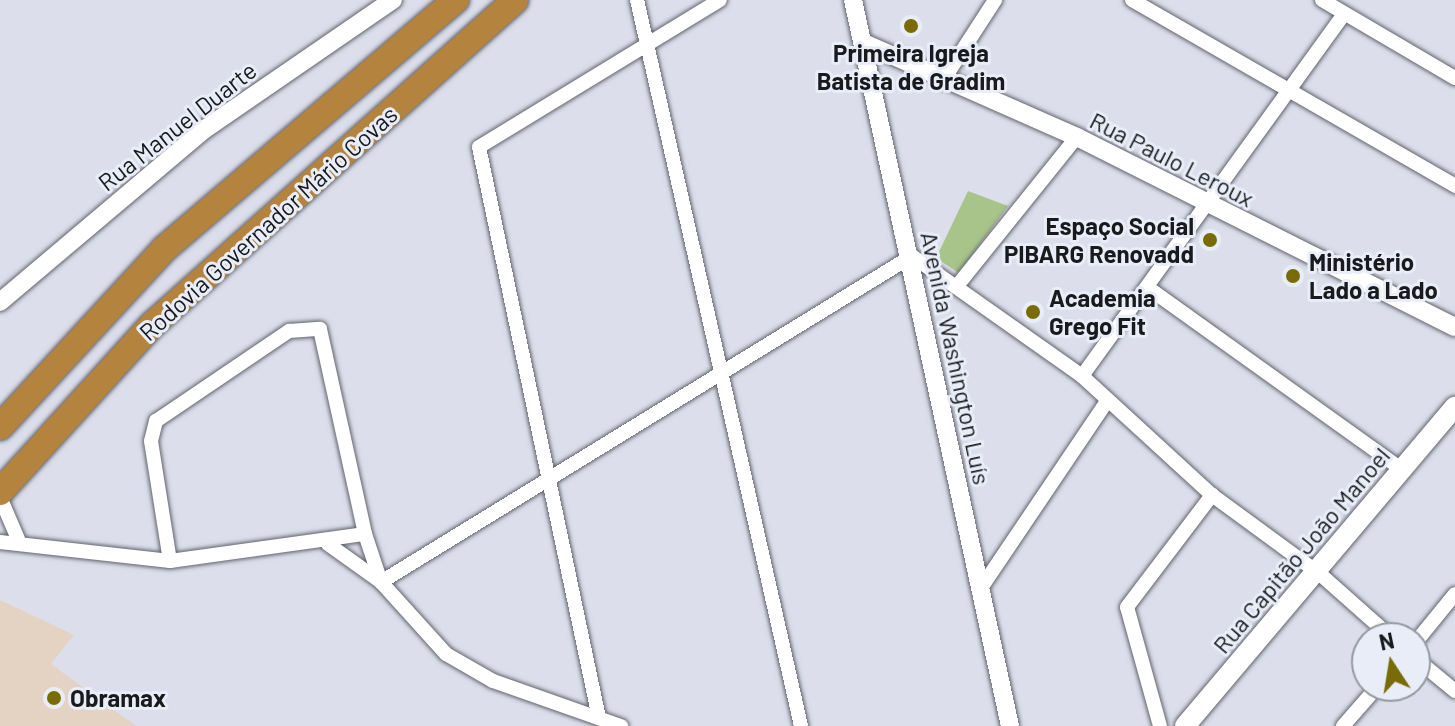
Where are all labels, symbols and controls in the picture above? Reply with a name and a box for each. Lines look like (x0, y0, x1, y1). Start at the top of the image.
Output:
marker: Primeira Igreja Batista de Gradim (902, 17, 920, 35)
place label: Primeira Igreja Batista de Gradim (817, 39, 1005, 95)
street label: Rua Manuel Duarte (92, 55, 262, 197)
street label: Rodovia Governador Mário Covas (133, 100, 403, 346)
street label: Rua Paulo Leroux (1085, 105, 1259, 213)
place label: Espaço Social PIBARG Renovadd (1004, 212, 1194, 268)
street label: Avenida Washington Luís (915, 229, 997, 487)
marker: Espaço Social PIBARG Renovadd (1201, 231, 1219, 249)
place label: Ministério Lado a Lado (1309, 248, 1438, 304)
marker: Ministério Lado a Lado (1284, 267, 1302, 285)
place label: Academia Grego Fit (1049, 284, 1156, 340)
marker: Academia Grego Fit (1024, 303, 1042, 321)
street label: Rua Capitão João Manoel (1206, 441, 1396, 659)
north arrow (1351, 622, 1431, 702)
text: N (1377, 626, 1396, 655)
place label: Obramax (70, 684, 166, 712)
marker: Obramax (45, 689, 63, 707)

